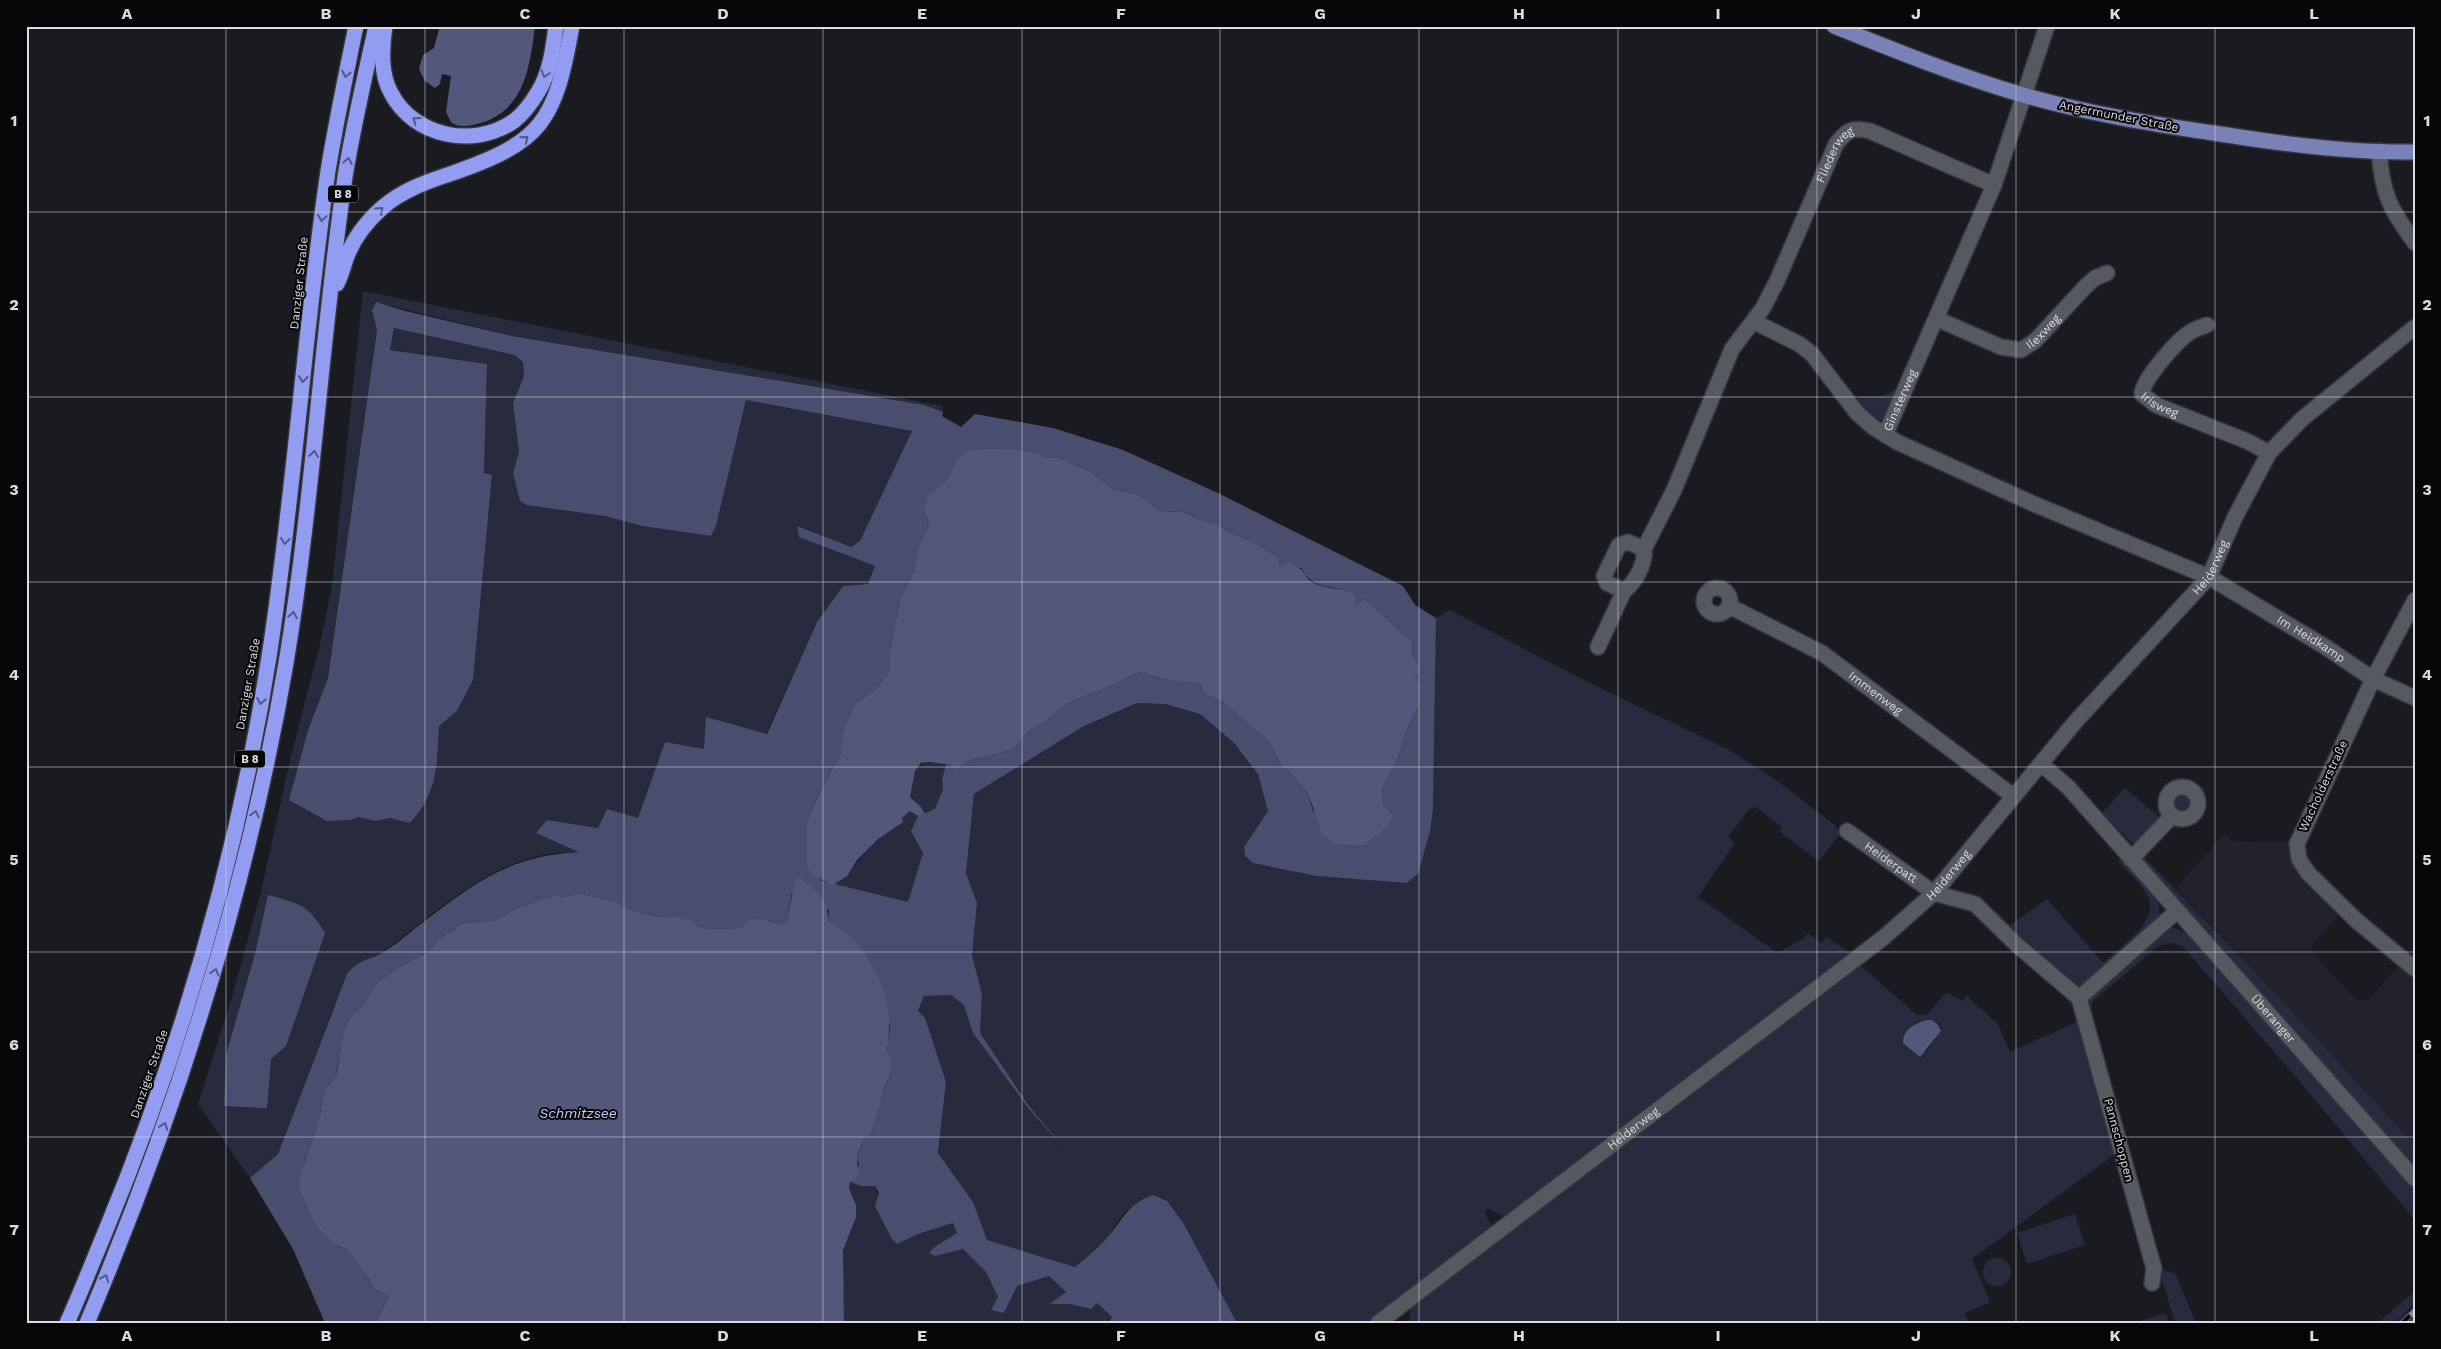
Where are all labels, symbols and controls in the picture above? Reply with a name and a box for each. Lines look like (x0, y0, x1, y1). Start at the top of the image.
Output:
text: A (122, 4, 133, 23)
text: B (321, 4, 332, 23)
text: C (520, 4, 531, 23)
text: D (717, 4, 729, 23)
text: E (917, 4, 927, 23)
text: F (1116, 4, 1126, 23)
text: G (1314, 4, 1326, 23)
text: H (1513, 4, 1525, 23)
text: I (1715, 4, 1721, 23)
text: J (1911, 4, 1921, 23)
text: K (2109, 4, 2121, 23)
text: L (2309, 4, 2319, 23)
one-way arrow (341, 69, 352, 78)
one-way arrow (541, 69, 551, 77)
street label: Angermunder Straße (2058, 98, 2180, 134)
text: 1 (11, 111, 17, 130)
text: 1 (2424, 111, 2430, 130)
one-way arrow (412, 117, 422, 126)
street label: Fliederweg (1813, 123, 1856, 185)
one-way arrow (519, 136, 528, 145)
one-way arrow (342, 157, 353, 166)
road number: B 8 (328, 185, 358, 202)
one-way arrow (375, 207, 384, 216)
one-way arrow (317, 214, 328, 222)
street label: Danziger Straße (287, 236, 311, 330)
text: 2 (9, 295, 19, 314)
text: 2 (2422, 295, 2432, 314)
street label: Ilexweg (2023, 311, 2064, 352)
street label: Ginsterweg (1881, 367, 1920, 433)
one-way arrow (298, 375, 309, 383)
street label: Irisweg (2138, 389, 2181, 420)
one-way arrow (308, 449, 319, 457)
text: 3 (9, 480, 19, 499)
text: 3 (2422, 480, 2432, 499)
one-way arrow (280, 537, 291, 545)
street label: Heiderweg (2189, 537, 2231, 598)
one-way arrow (287, 610, 298, 618)
street label: Im Heidkamp (2274, 612, 2348, 665)
street label: Danziger Straße (233, 637, 263, 731)
text: 4 (9, 665, 19, 684)
text: 4 (2422, 665, 2432, 684)
street label: Immenweg (1846, 668, 1906, 718)
one-way arrow (256, 697, 267, 706)
street label: Wacholderstraße (2296, 738, 2350, 834)
road number: B 8 (235, 751, 265, 768)
one-way arrow (249, 810, 260, 819)
street label: Heiderpatt (1862, 839, 1920, 886)
street label: Heiderweg (1924, 847, 1974, 903)
text: 5 (9, 850, 19, 869)
text: 5 (2422, 850, 2432, 869)
one-way arrow (209, 968, 219, 976)
street label: Überanger (2248, 992, 2298, 1046)
street label: Danziger Straße (127, 1028, 171, 1120)
text: 6 (9, 1035, 19, 1054)
text: 6 (2422, 1035, 2432, 1054)
street label: Pannschoppen (2101, 1097, 2137, 1183)
street label: Heiderweg (1605, 1104, 1662, 1153)
water label: Schmitzsee (539, 1105, 617, 1121)
one-way arrow (158, 1122, 168, 1131)
text: 7 (9, 1220, 19, 1239)
text: 7 (2422, 1220, 2432, 1239)
one-way arrow (100, 1274, 110, 1282)
text: A (122, 1326, 133, 1345)
text: B (321, 1326, 332, 1345)
text: C (520, 1326, 531, 1345)
text: D (717, 1326, 729, 1345)
text: E (917, 1326, 927, 1345)
text: F (1116, 1326, 1126, 1345)
text: G (1314, 1326, 1326, 1345)
text: H (1513, 1326, 1525, 1345)
text: I (1715, 1326, 1721, 1345)
text: J (1911, 1326, 1921, 1345)
text: K (2109, 1326, 2121, 1345)
text: L (2309, 1326, 2319, 1345)

